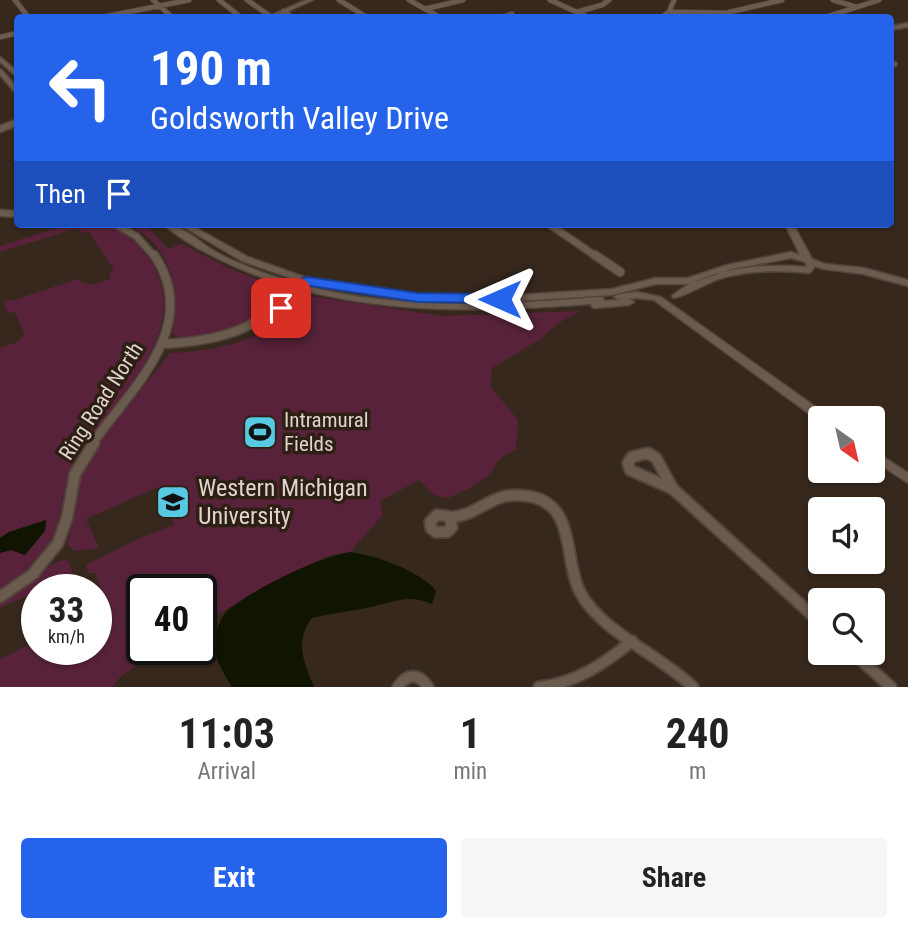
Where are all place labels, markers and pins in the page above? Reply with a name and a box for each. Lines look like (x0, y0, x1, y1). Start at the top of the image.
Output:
pin (251, 278, 311, 338)
place label: Intramural Fields (284, 408, 369, 456)
sports icon: Intramural Fields (241, 413, 279, 451)
place label: Western Michigan University (198, 474, 368, 530)
school or university icon: Western Michigan University (154, 483, 192, 521)

